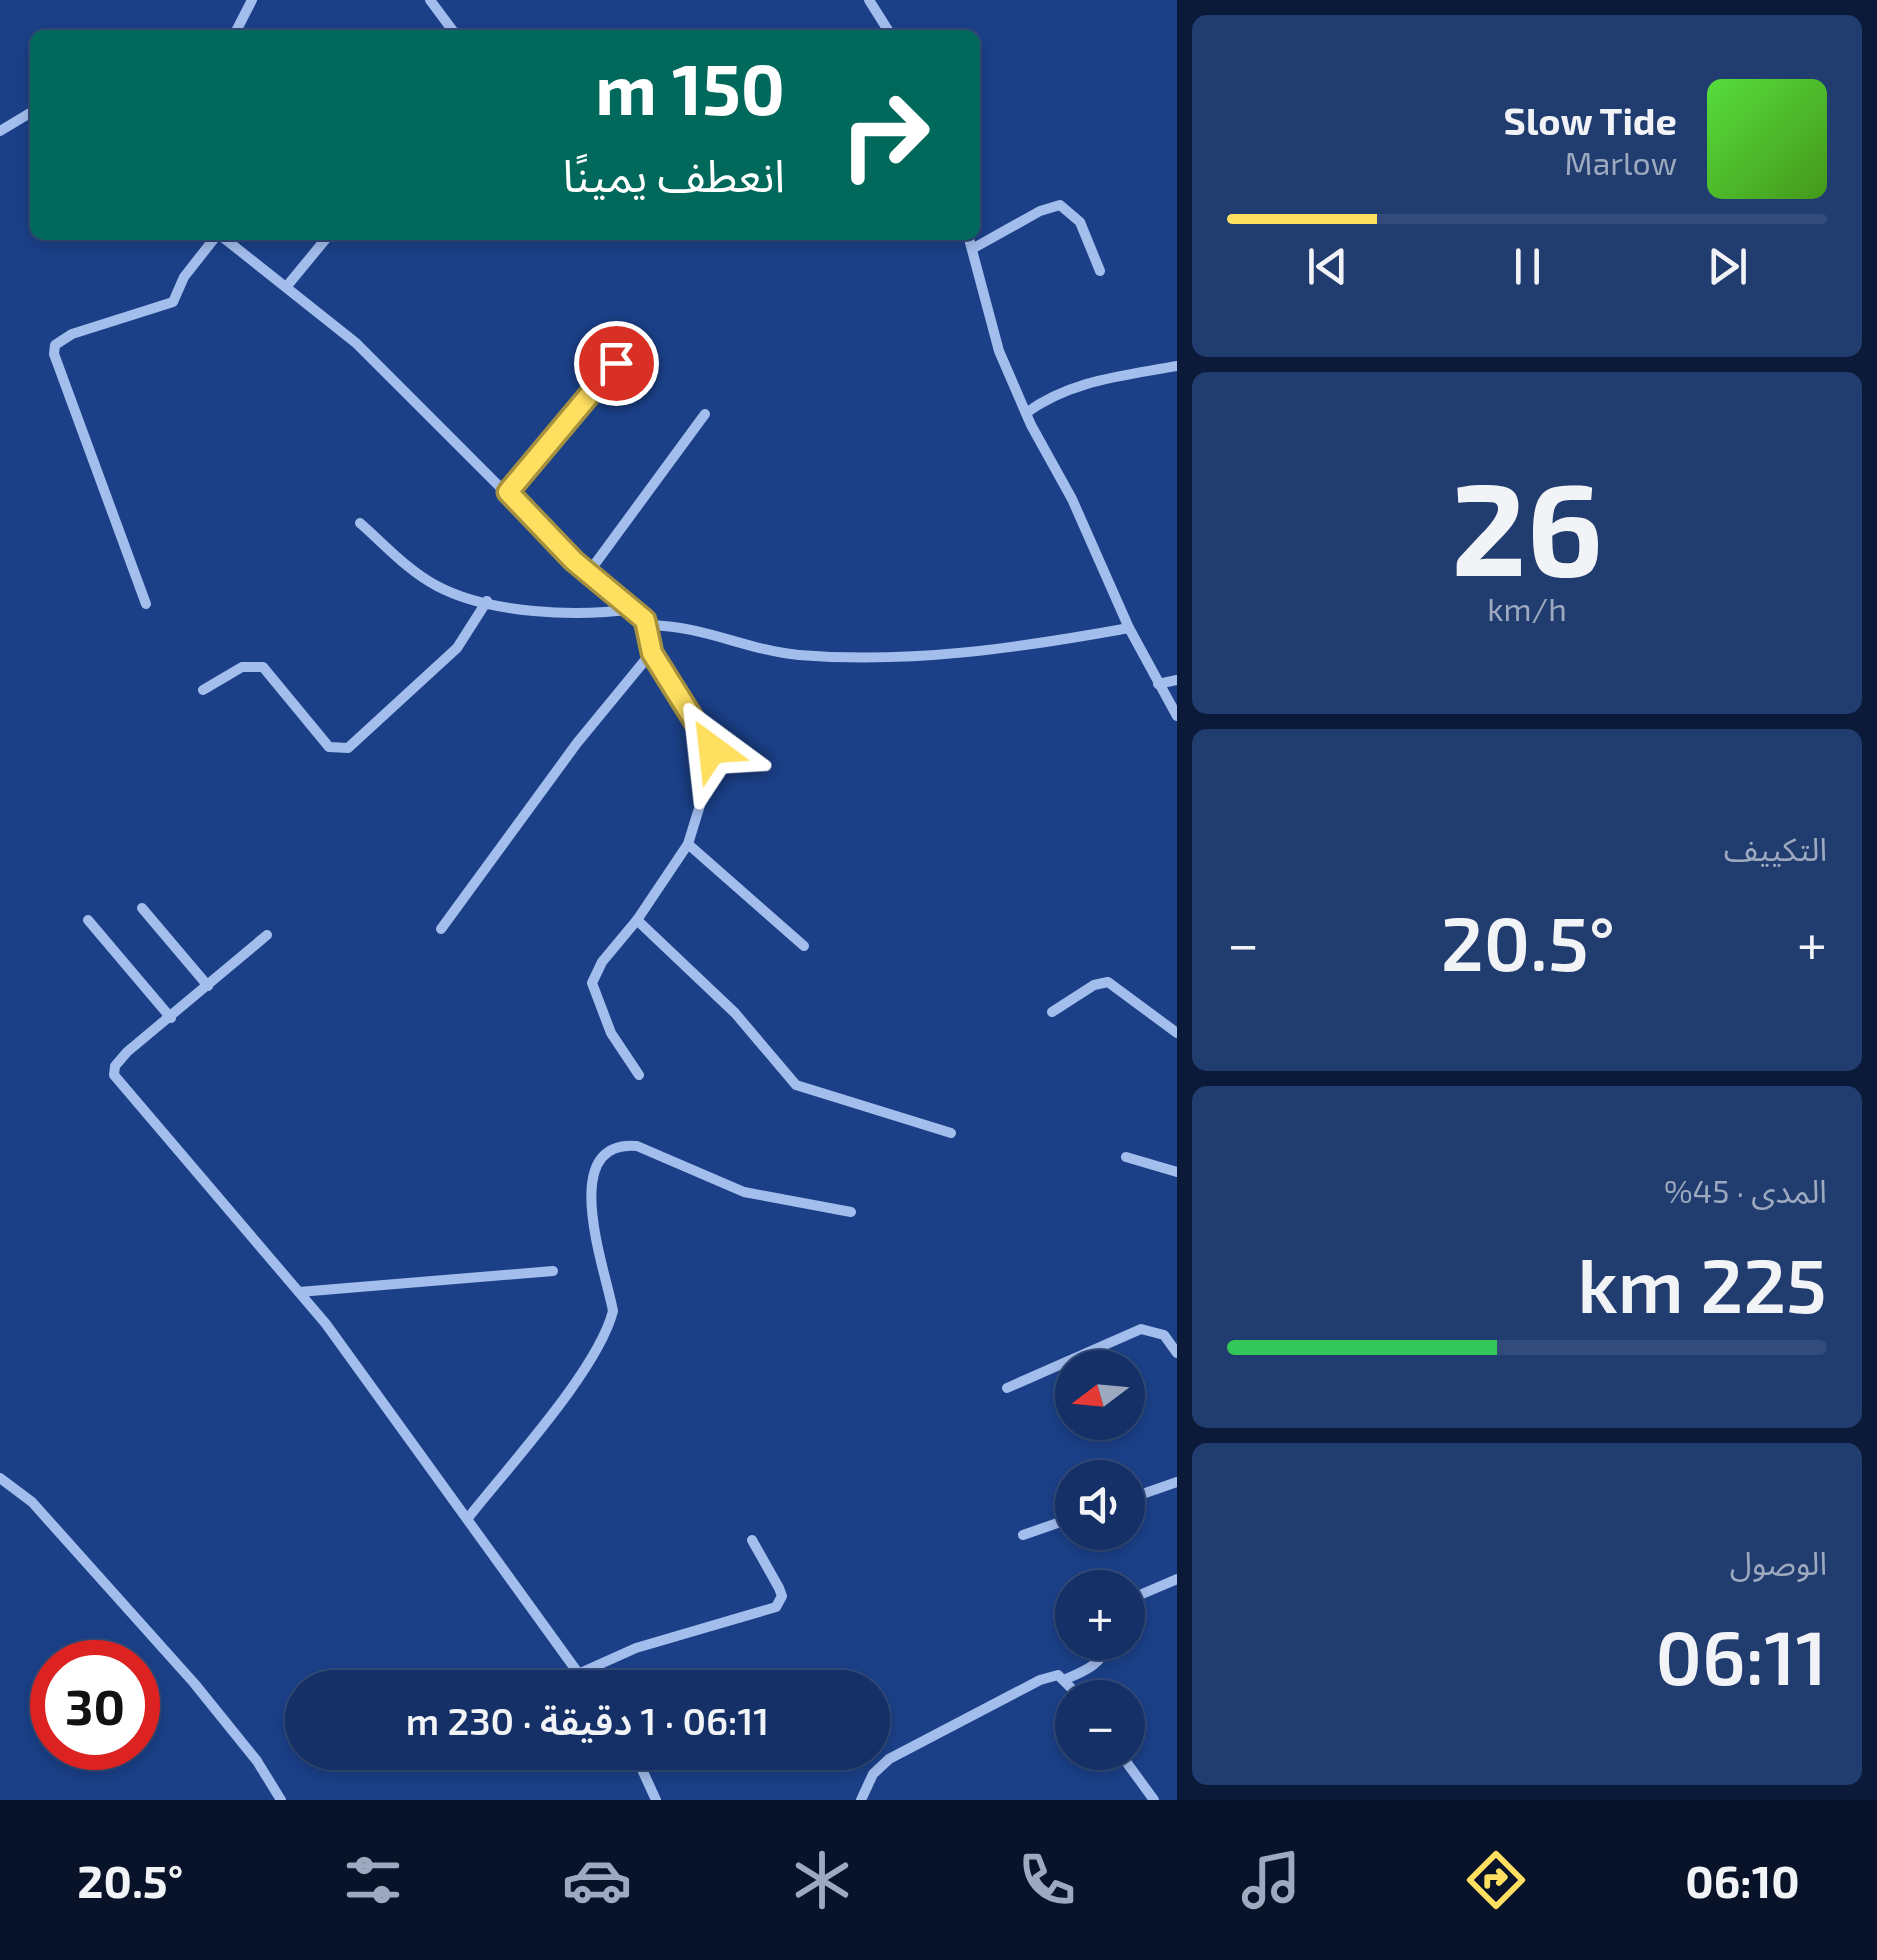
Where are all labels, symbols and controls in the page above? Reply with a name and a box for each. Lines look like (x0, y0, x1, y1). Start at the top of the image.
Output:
text: 150 m (595, 45, 785, 129)
icon: right (820, 70, 950, 200)
text: Slow Tide (1504, 97, 1677, 143)
text: Marlow (1565, 143, 1677, 181)
text: انعطف يمينًا (563, 147, 785, 201)
icon: previous (1300, 239, 1355, 294)
icon: pause (1500, 239, 1555, 294)
icon: next (1700, 239, 1755, 294)
pin (574, 321, 659, 406)
icon: arrive (589, 336, 644, 391)
text: 26 (1451, 446, 1603, 602)
text: km/h (1487, 589, 1567, 627)
position arrow (660, 697, 764, 801)
text: التكييف (1724, 829, 1827, 867)
text: 20.5° (1441, 896, 1615, 986)
text: − (1227, 909, 1259, 975)
text: + (1797, 909, 1827, 975)
text: المدى · 45% (1664, 1171, 1827, 1209)
text: 225 km (1577, 1238, 1827, 1328)
north arrow (1055, 1350, 1145, 1440)
map controls (1055, 1350, 1145, 1770)
button: sound (1055, 1460, 1145, 1550)
text: الوصول (1730, 1543, 1827, 1581)
button: + (1055, 1570, 1145, 1660)
text: 06:11 (1656, 1610, 1827, 1700)
speed limit sign: 30 (30, 1640, 160, 1770)
button: − (1055, 1680, 1145, 1770)
text: 06:11 · 1 دقيقة · 230 m (406, 1697, 769, 1743)
icon: filters (338, 1845, 408, 1915)
icon: car (562, 1845, 632, 1915)
icon: climate (787, 1845, 857, 1915)
icon: phone (1012, 1845, 1082, 1915)
icon: music (1236, 1845, 1306, 1915)
icon: directions (1461, 1845, 1531, 1915)
text: 20.5° (77, 1853, 183, 1907)
text: 06:10 (1685, 1853, 1800, 1907)

